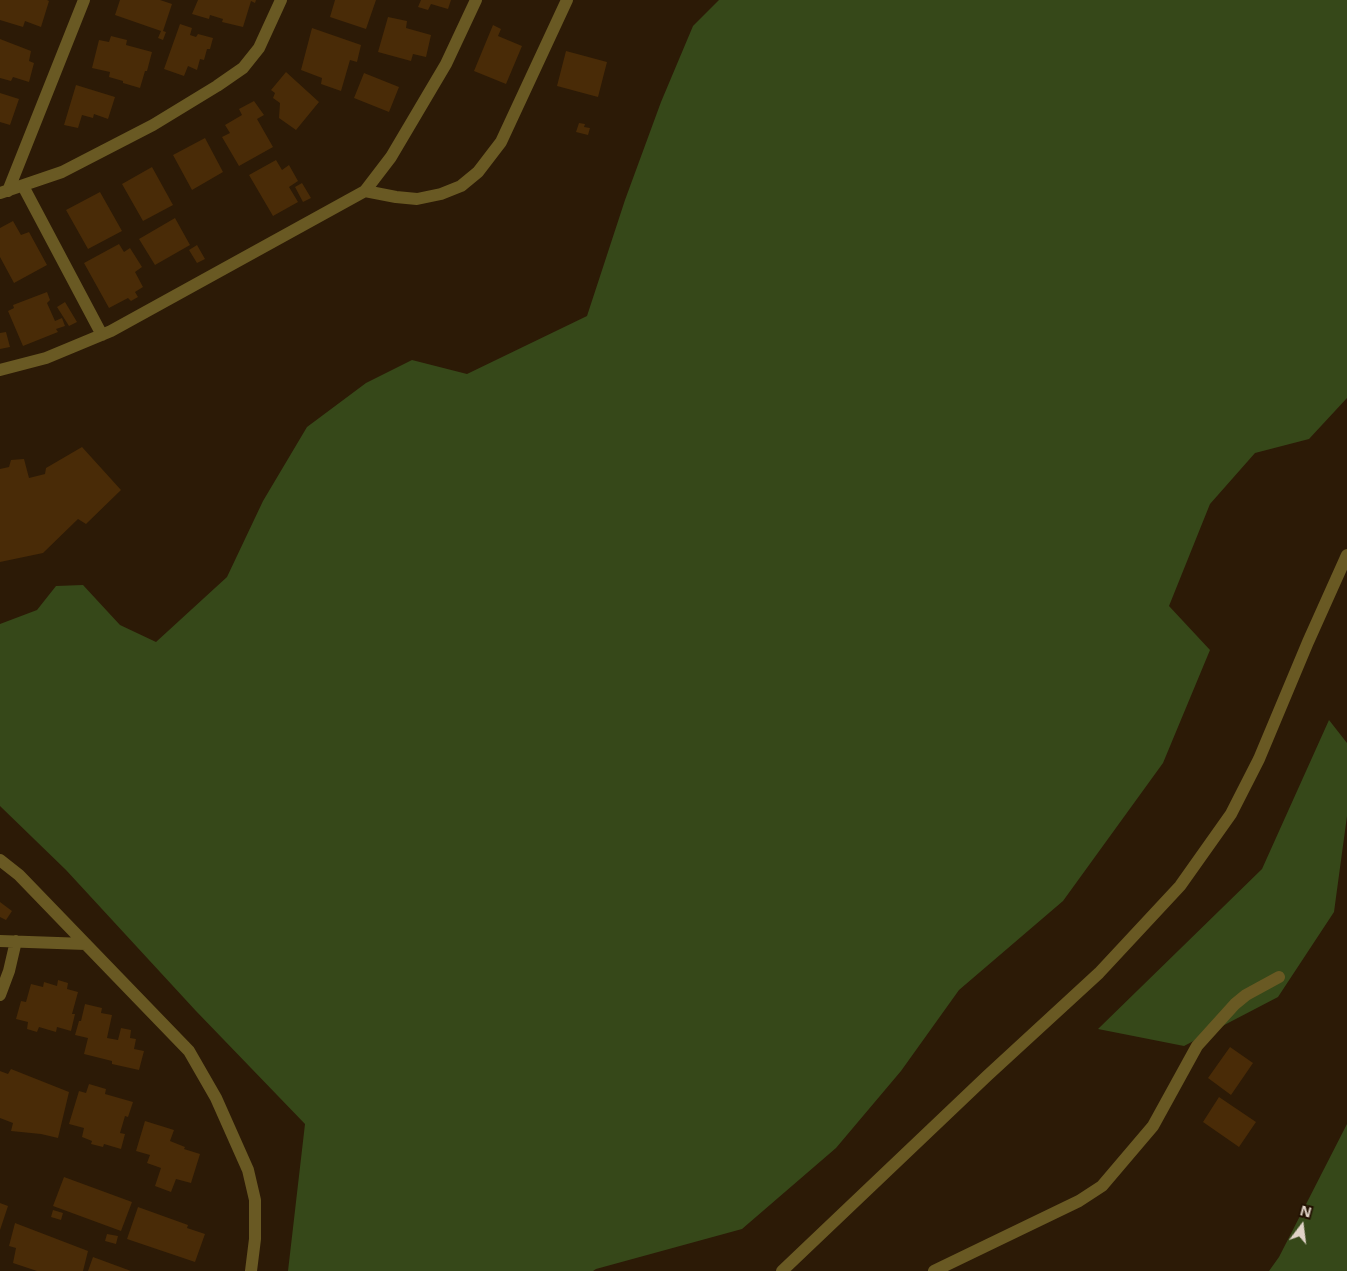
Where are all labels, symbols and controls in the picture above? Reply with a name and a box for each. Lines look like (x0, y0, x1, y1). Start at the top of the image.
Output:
text: N (1298, 1200, 1314, 1222)
north arrow (1277, 1201, 1327, 1251)

